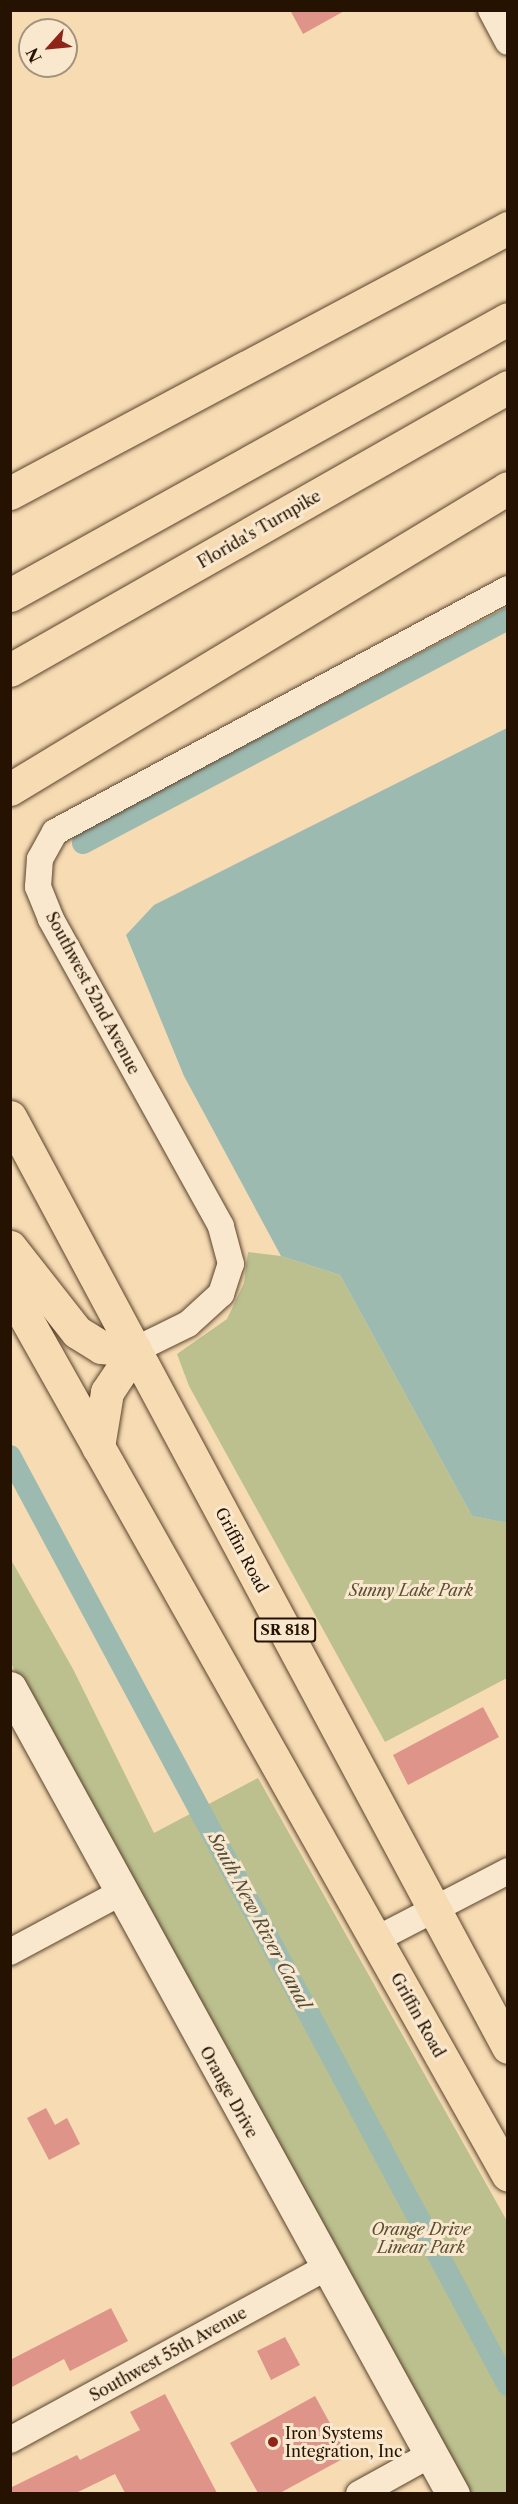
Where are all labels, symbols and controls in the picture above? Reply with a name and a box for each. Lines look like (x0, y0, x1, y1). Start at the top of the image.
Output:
north arrow (18, 18, 78, 78)
text: N (22, 45, 46, 66)
street label: Florida's Turnpike (194, 486, 324, 572)
street label: Southwest 52nd Avenue (42, 908, 144, 1078)
street label: Griffin Road (212, 1504, 272, 1596)
park label: Sunny Lake Park (349, 1580, 473, 1600)
road number: SR 818 (254, 1618, 316, 1642)
water label: South New River Canal (203, 1829, 315, 2013)
street label: Griffin Road (387, 1969, 449, 2061)
street label: Orange Drive (196, 2043, 262, 2141)
park label: Orange Drive Linear Park (371, 2219, 471, 2257)
street label: Southwest 55th Avenue (86, 2303, 250, 2405)
place label: Iron Systems Integration, Inc (285, 2423, 402, 2461)
marker: Iron Systems Integration, Inc (266, 2435, 280, 2449)

